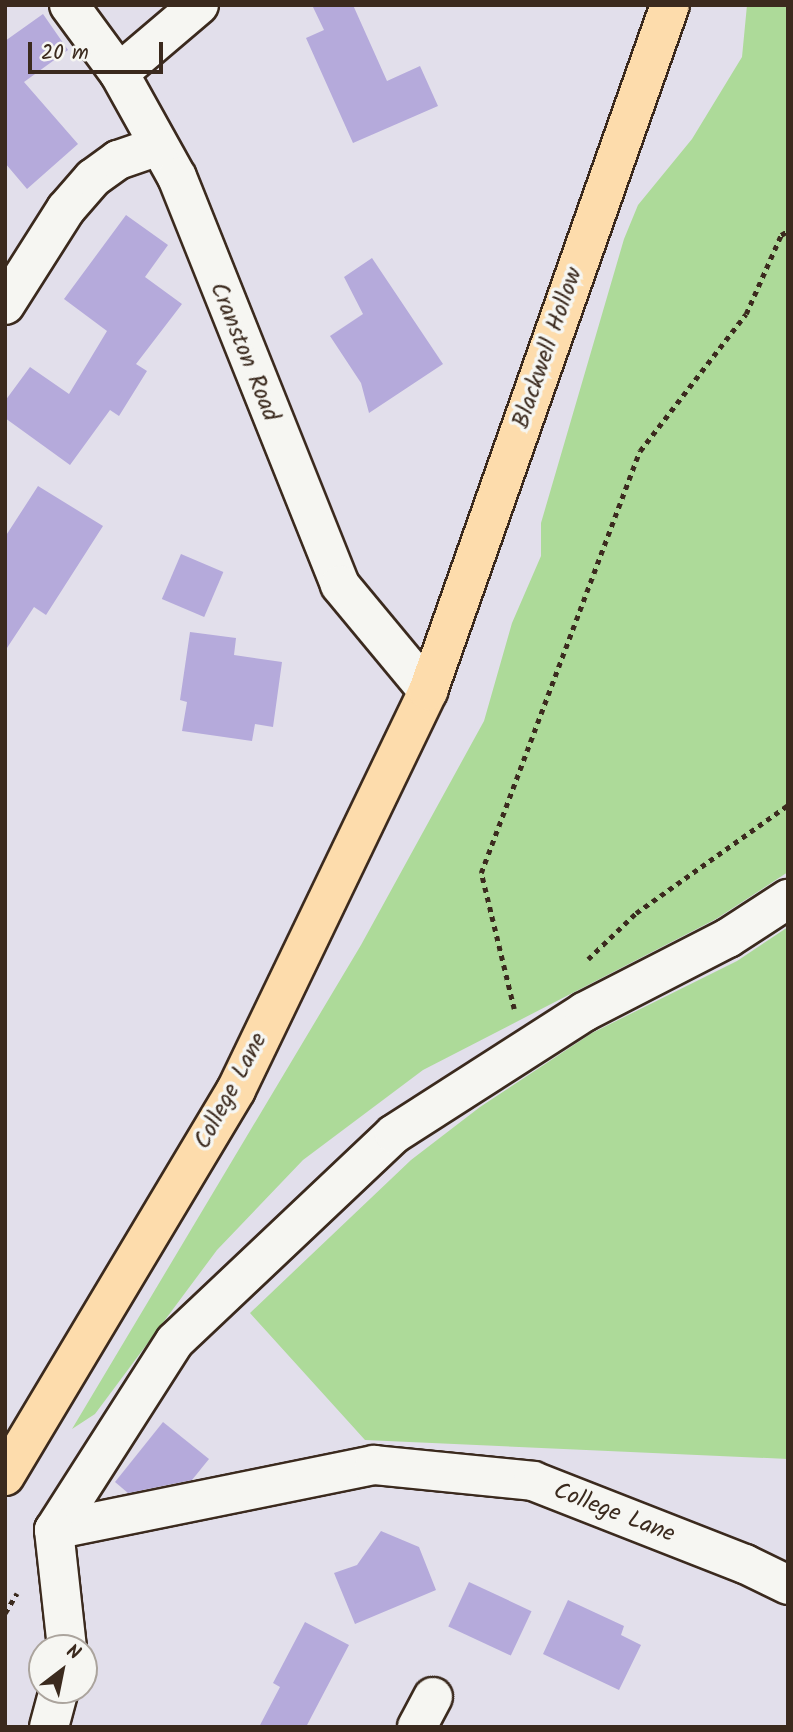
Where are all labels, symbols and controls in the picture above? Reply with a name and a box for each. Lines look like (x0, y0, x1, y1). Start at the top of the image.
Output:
scale bar (32, 28, 166, 72)
text: 20 m (41, 37, 89, 70)
street label: Blackwell Hollow (507, 264, 589, 432)
street label: Cranston Road (203, 278, 285, 426)
street label: College Lane (188, 1028, 274, 1154)
street label: College Lane (549, 1477, 679, 1549)
north arrow (28, 1634, 98, 1704)
text: N (60, 1637, 86, 1669)

